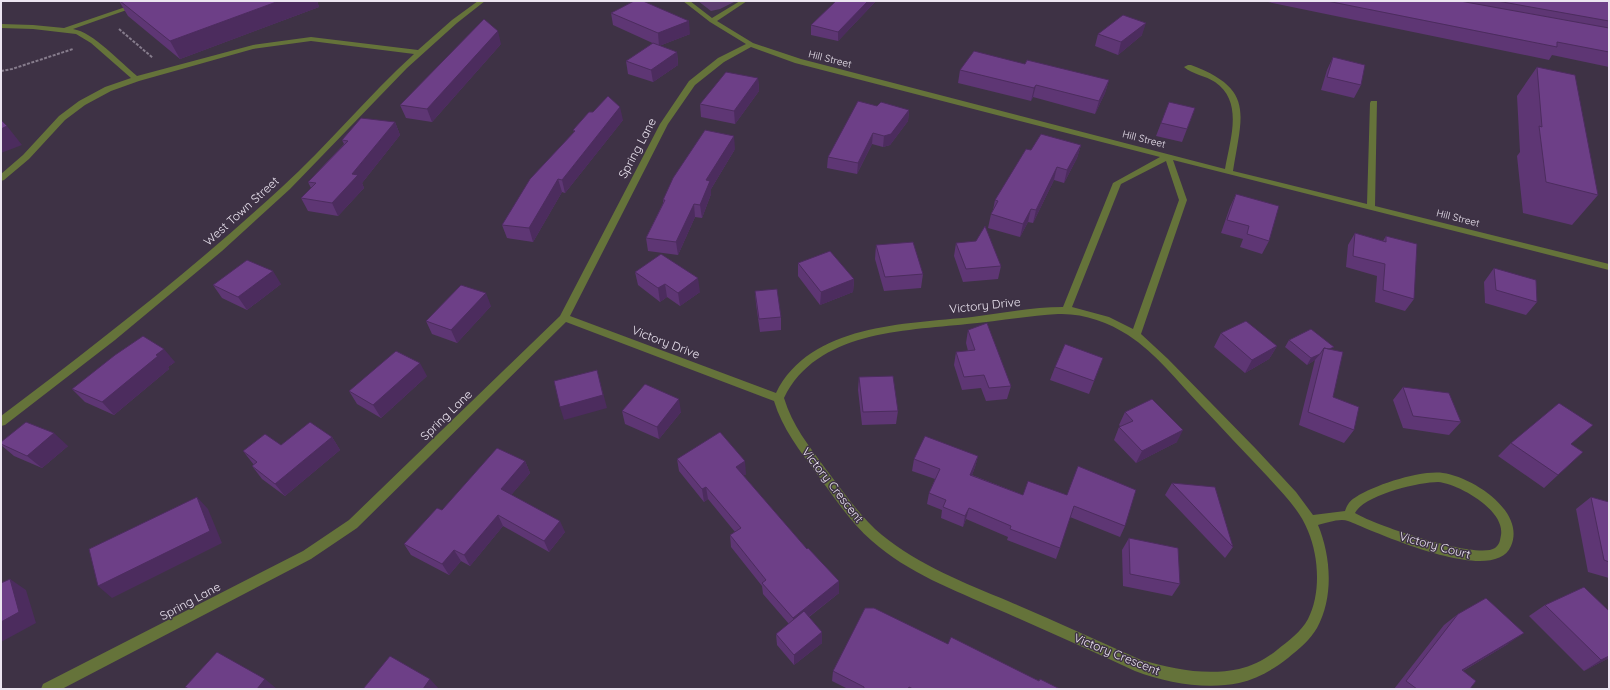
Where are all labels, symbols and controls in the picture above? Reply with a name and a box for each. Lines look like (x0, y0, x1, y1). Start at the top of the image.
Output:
street label: Hill Street (807, 47, 854, 71)
street label: Spring Lane (615, 115, 659, 181)
street label: Hill Street (1121, 127, 1168, 151)
street label: West Town Street (200, 173, 282, 249)
street label: Hill Street (1435, 206, 1482, 230)
street label: Victory Drive (949, 294, 1022, 316)
street label: Victory Drive (630, 322, 702, 362)
street label: Spring Lane (417, 386, 475, 443)
street label: Victory Crescent (799, 444, 867, 526)
street label: Victory Court (1398, 528, 1472, 562)
street label: Spring Lane (157, 579, 223, 623)
street label: Victory Crescent (1072, 630, 1162, 678)

